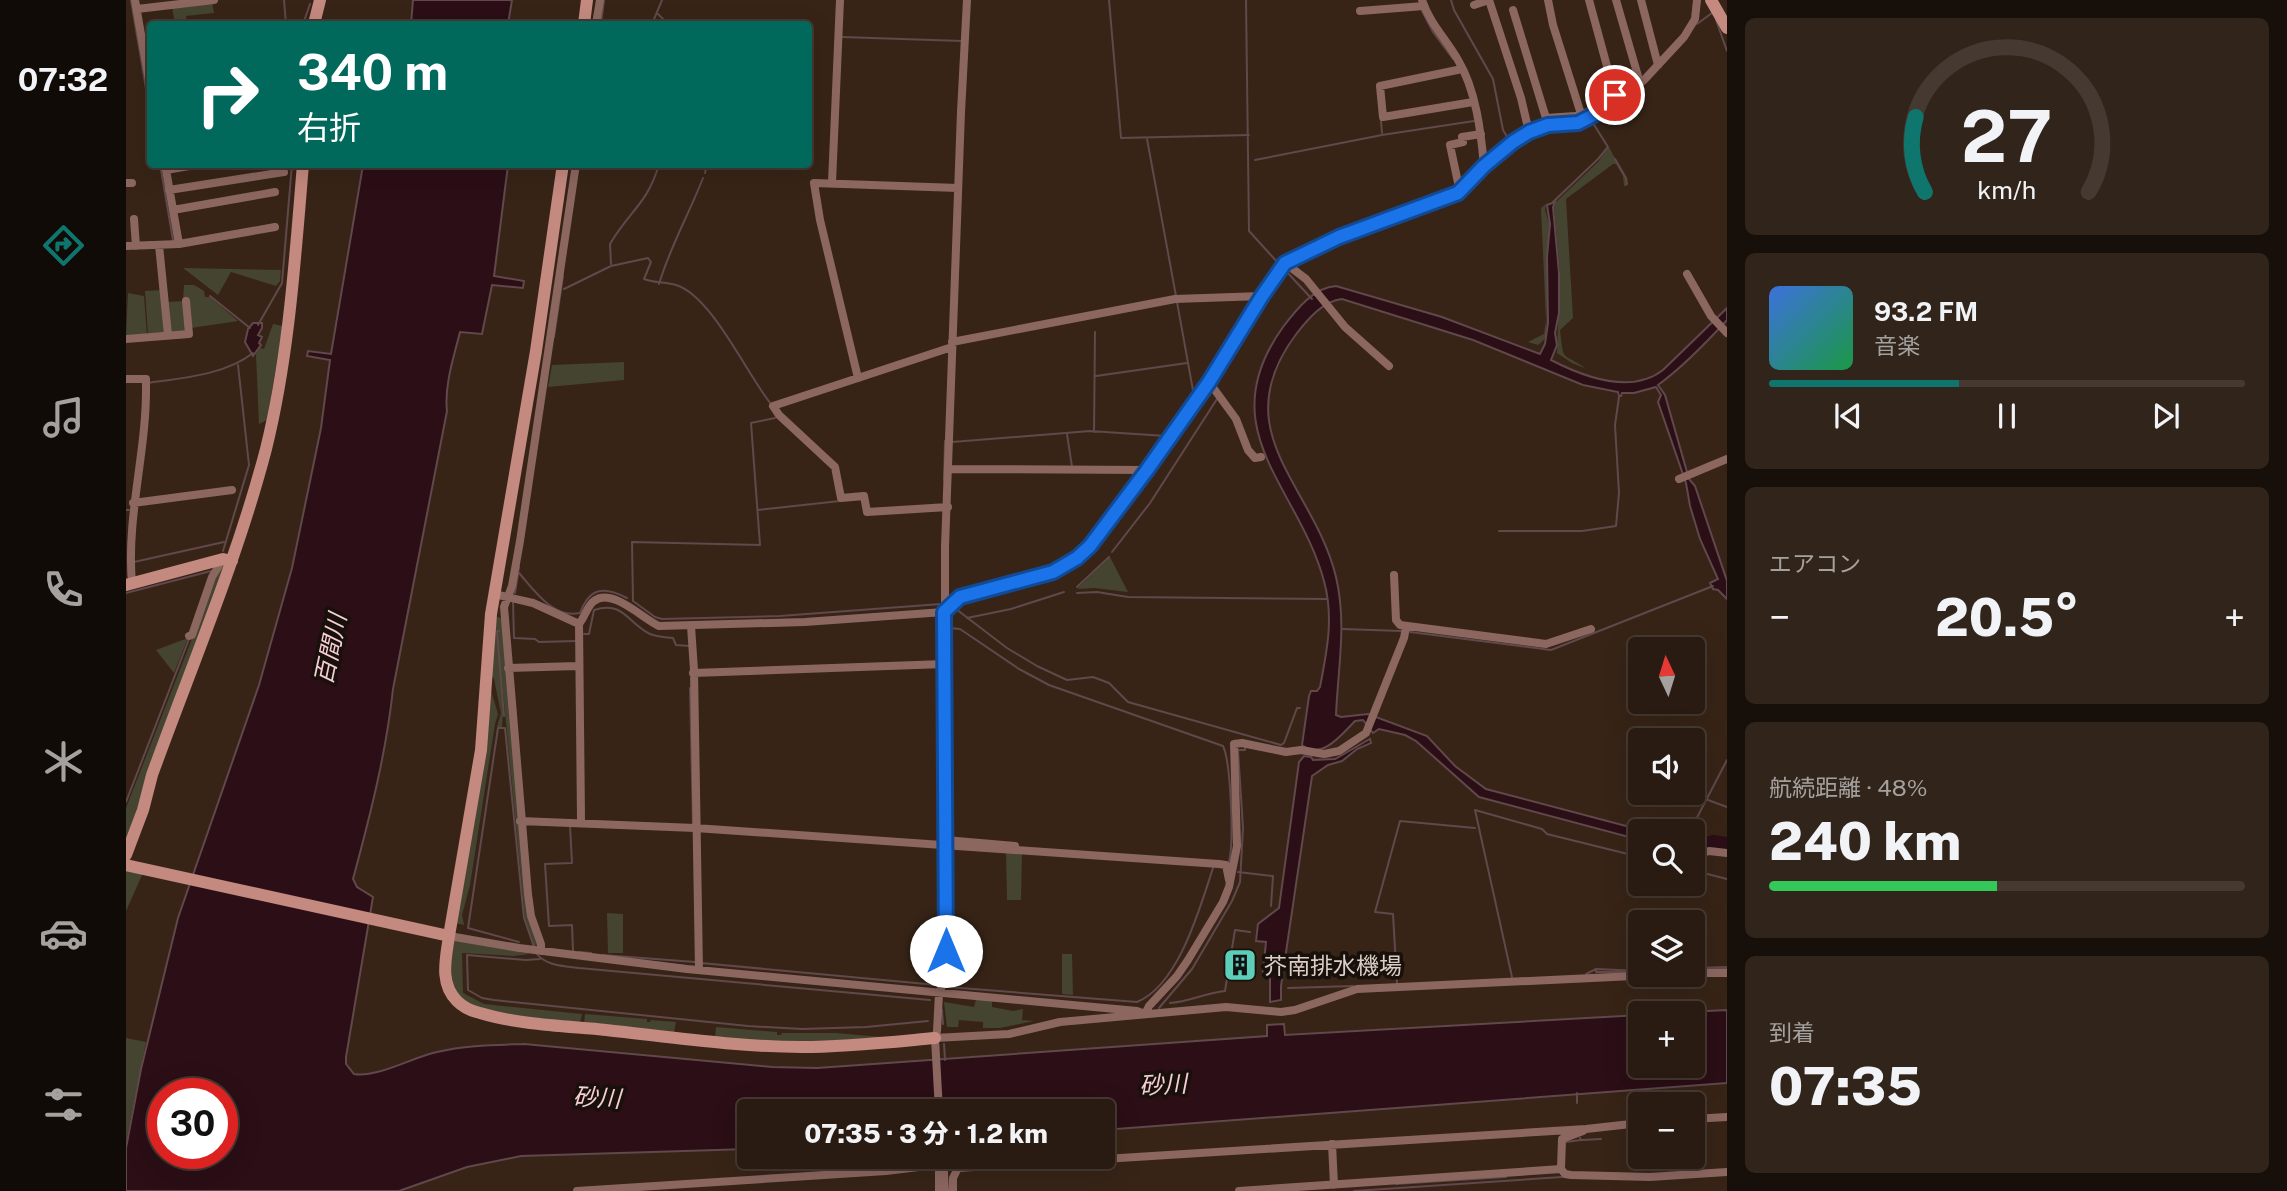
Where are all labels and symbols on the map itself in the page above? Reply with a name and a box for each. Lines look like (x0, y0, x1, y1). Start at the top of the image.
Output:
pin (1585, 65, 1645, 125)
water label: 百間川 (309, 608, 352, 687)
north arrow (1628, 637, 1704, 714)
position arrow (909, 914, 983, 988)
building icon: 芥南排水機場 (1221, 946, 1259, 984)
place label: 芥南排水機場 (1264, 952, 1402, 979)
water label: 砂川 (1138, 1069, 1191, 1099)
speed limit sign: 30 (147, 1078, 238, 1169)
water label: 砂川 (572, 1082, 625, 1112)

